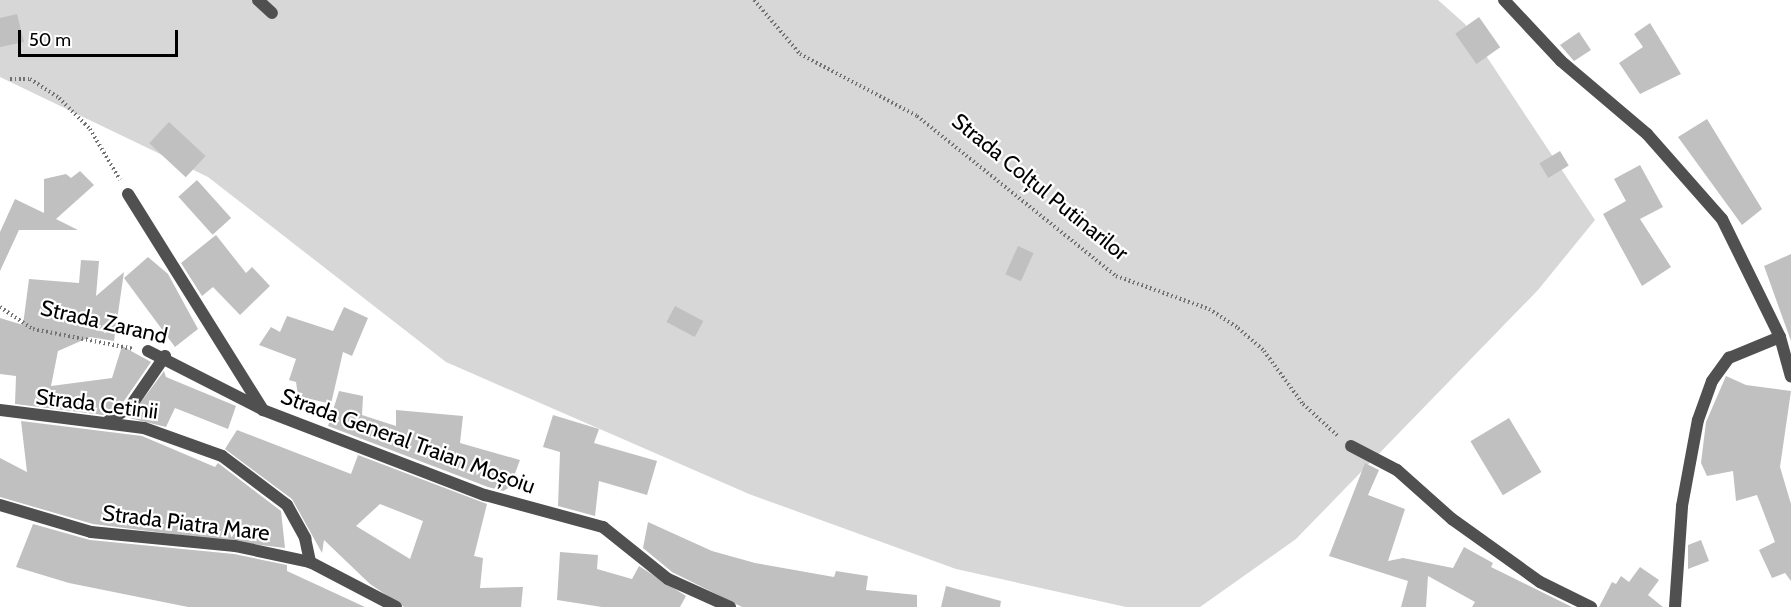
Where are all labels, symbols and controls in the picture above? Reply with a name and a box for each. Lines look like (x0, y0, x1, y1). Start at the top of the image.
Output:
scale bar (21, 18, 182, 56)
text: 50 m (29, 29, 71, 51)
street label: Strada Colțul Putinarilor (946, 108, 1134, 266)
street label: Strada Zarand (38, 295, 170, 349)
street label: Strada Cetinii (34, 383, 160, 425)
street label: Strada General Traian Moșoiu (277, 383, 539, 499)
street label: Strada Piatra Mare (101, 500, 271, 546)

